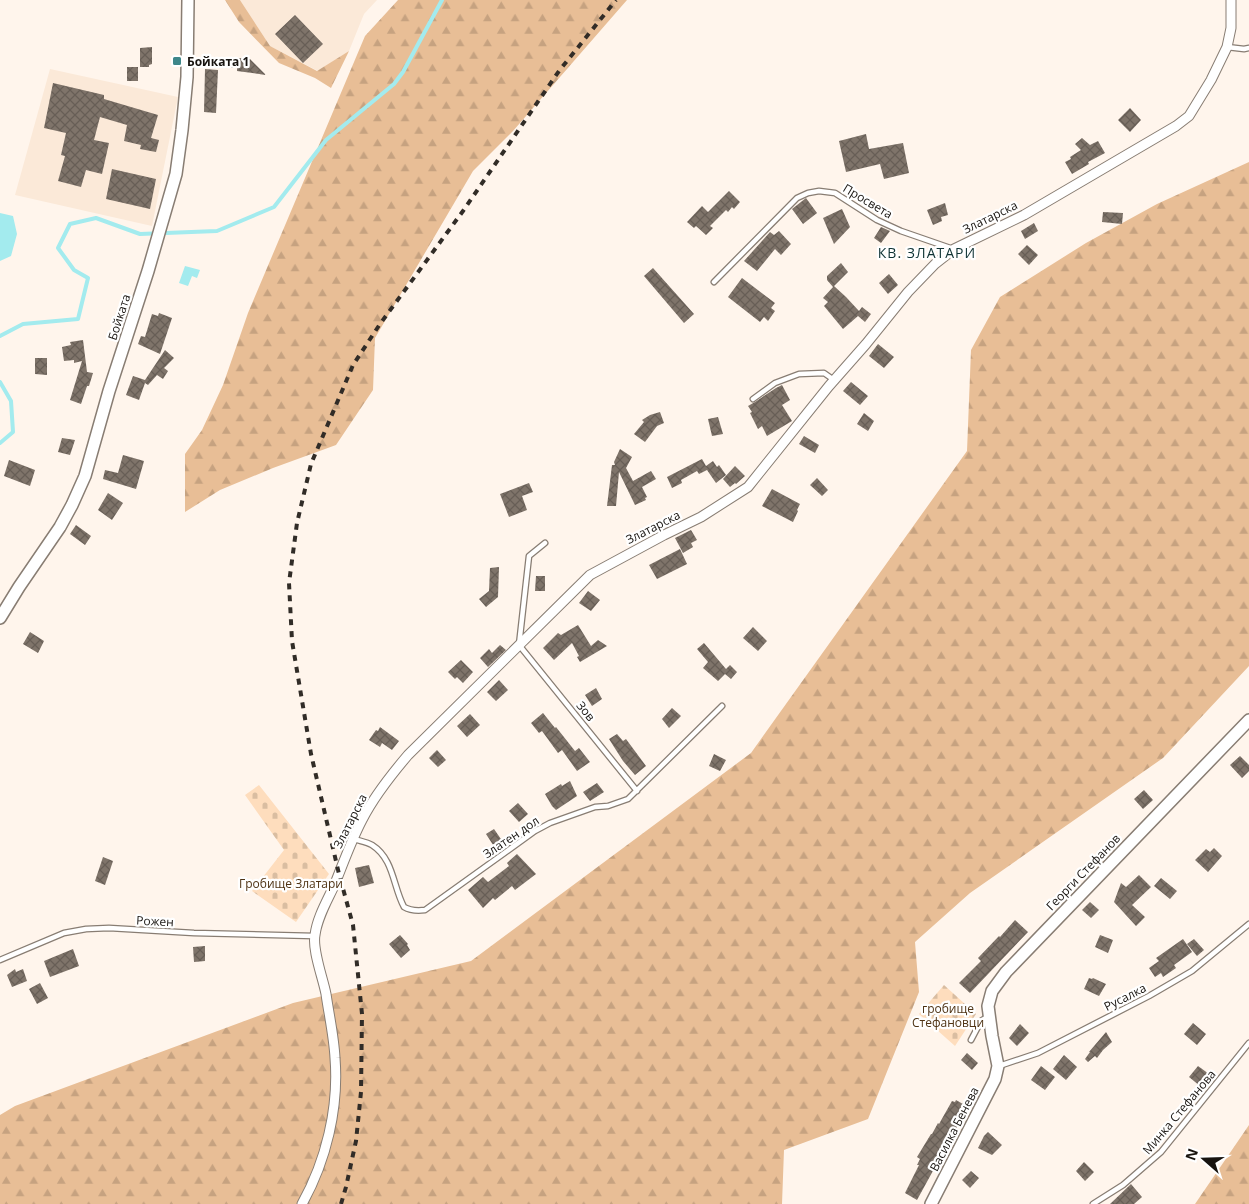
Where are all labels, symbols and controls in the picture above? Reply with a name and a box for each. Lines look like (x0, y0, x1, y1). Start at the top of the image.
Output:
place label: Бойката 1 (187, 53, 249, 70)
marker: Бойката 1 (171, 55, 183, 67)
street label: Просвета (840, 180, 896, 222)
street label: Златарска (960, 196, 1020, 238)
district label: КВ. ЗЛАТАРИ (878, 243, 976, 262)
street label: Бойката (104, 292, 134, 342)
street label: Златарска (623, 506, 683, 548)
street label: Зов (573, 697, 599, 725)
street label: Златарска (329, 791, 371, 851)
street label: Златен дол (479, 812, 543, 862)
street label: Георги Стефанов (1042, 830, 1124, 914)
park label: Гробище Златари (239, 875, 343, 892)
street label: Рожен (136, 912, 174, 930)
street label: Русалка (1101, 979, 1149, 1015)
park label: гробище Стефановци (912, 1000, 984, 1031)
street label: Минка Стефанова (1139, 1066, 1219, 1158)
street label: Василка Бенева (925, 1084, 983, 1174)
north arrow (1179, 1134, 1229, 1184)
text: N (1180, 1146, 1202, 1163)

